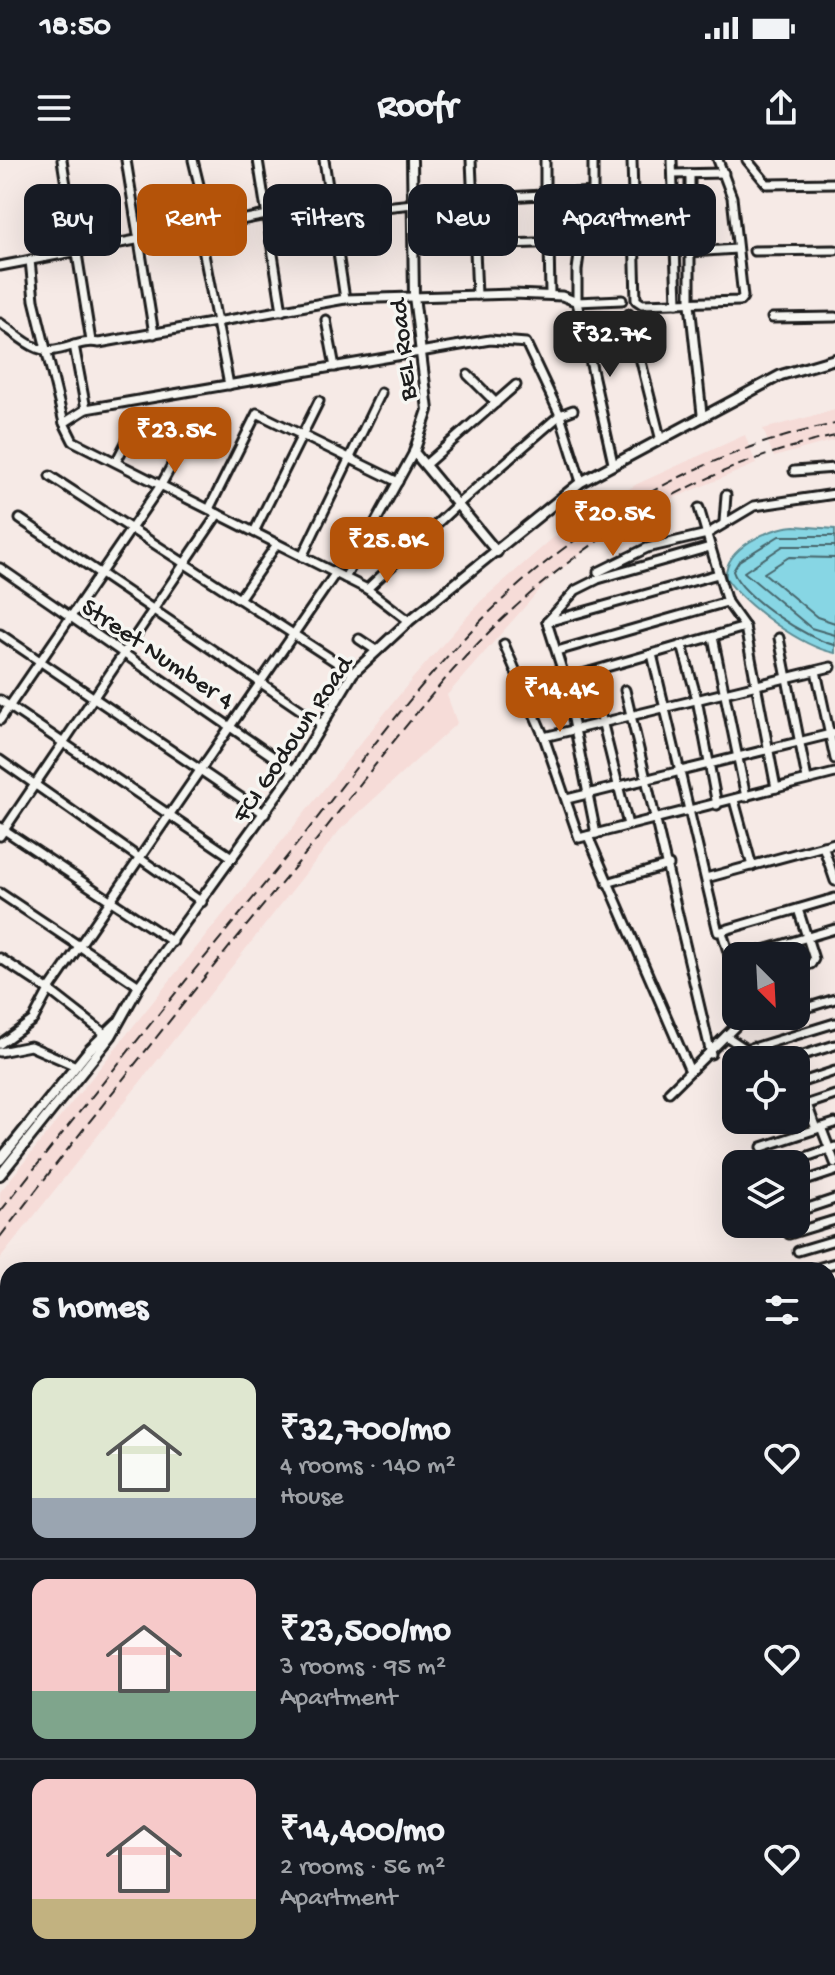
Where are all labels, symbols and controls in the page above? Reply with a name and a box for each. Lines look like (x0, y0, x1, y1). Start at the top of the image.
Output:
text: 18:50 (40, 11, 111, 46)
icon: menu (32, 86, 76, 130)
icon: share (759, 86, 803, 130)
text: Roofr (378, 87, 458, 130)
chip: Buy (24, 184, 121, 256)
chip: Rent (137, 184, 247, 256)
chip: Filters (263, 184, 392, 256)
chip: New (408, 184, 518, 256)
chip: Apartment (534, 184, 716, 256)
street label: BEL Road (385, 295, 426, 403)
pin: ₹32.7K (545, 311, 675, 379)
text: ₹32.7K (571, 321, 649, 352)
pin: ₹23.5K (110, 407, 240, 475)
text: ₹23.5K (136, 417, 214, 448)
pin: ₹20.5K (548, 490, 678, 558)
text: ₹20.5K (574, 500, 652, 531)
pin: ₹25.8K (322, 517, 452, 585)
text: ₹25.8K (348, 527, 426, 558)
street label: Street Number 4 (74, 593, 239, 718)
street label: FCI Godown Road (227, 650, 363, 830)
pin: ₹14.4K (495, 666, 625, 734)
text: ₹14.4K (524, 676, 596, 707)
north arrow (722, 942, 810, 1030)
map controls (722, 942, 810, 1238)
button: locate (722, 1046, 810, 1134)
button: layers (722, 1150, 810, 1238)
icon: filters (760, 1288, 804, 1332)
text: 5 homes (32, 1290, 148, 1330)
icon: home (96, 1410, 192, 1506)
text: ₹32,700/mo (280, 1412, 451, 1452)
icon: heart (760, 1436, 804, 1480)
text: 4 rooms · 140 m² (280, 1452, 456, 1483)
text: House (280, 1483, 344, 1514)
icon: home (96, 1611, 192, 1707)
text: ₹23,500/mo (280, 1613, 451, 1653)
icon: heart (760, 1637, 804, 1681)
text: 3 rooms · 95 m² (280, 1653, 446, 1684)
text: Apartment (280, 1684, 397, 1715)
icon: home (96, 1811, 192, 1907)
text: ₹14,400/mo (280, 1813, 445, 1853)
icon: heart (760, 1837, 804, 1881)
text: 2 rooms · 56 m² (280, 1853, 445, 1884)
text: Apartment (280, 1884, 397, 1915)

